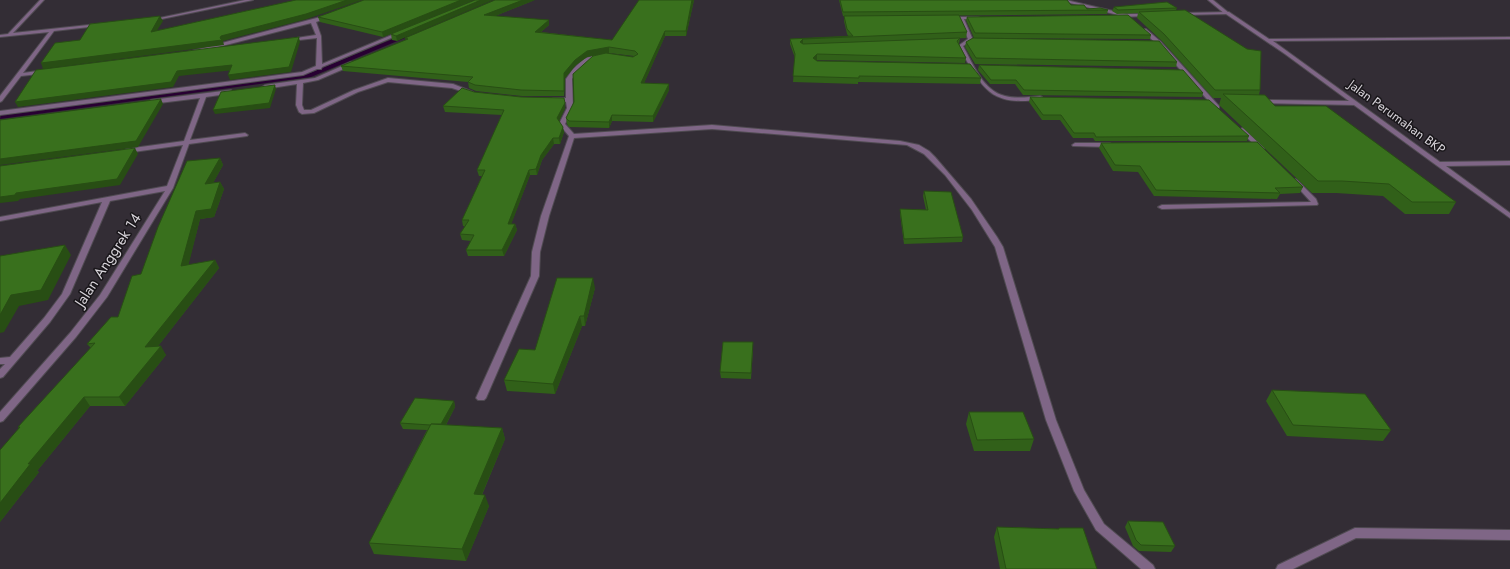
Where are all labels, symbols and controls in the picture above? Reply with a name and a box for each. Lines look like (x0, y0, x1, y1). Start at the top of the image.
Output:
street label: Jalan Perumahan BKP (1343, 74, 1450, 159)
street label: Jalan Anggrek 14 (68, 209, 147, 313)

